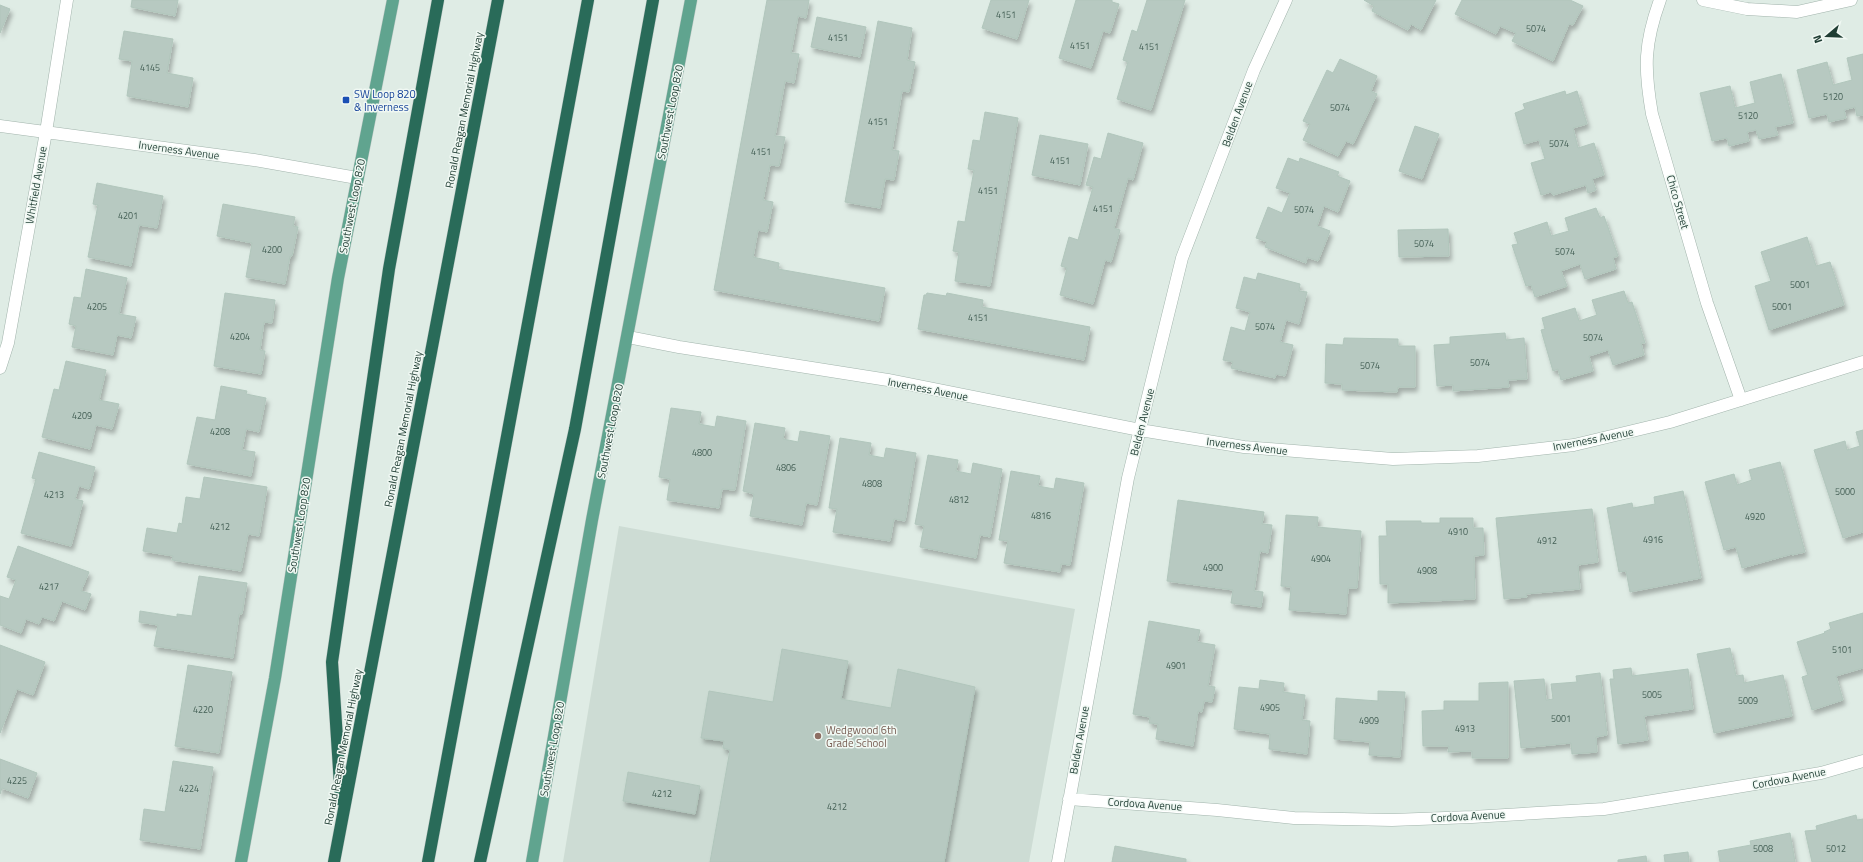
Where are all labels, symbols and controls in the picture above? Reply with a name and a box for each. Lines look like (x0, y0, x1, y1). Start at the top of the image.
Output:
house number: 4151 (996, 8, 1016, 21)
north arrow (1807, 16, 1847, 56)
house number: 5074 (1526, 22, 1546, 35)
street label: Ronald Reagan Memorial Highway (441, 30, 487, 189)
house number: 4151 (828, 31, 848, 44)
text: N (1809, 33, 1826, 45)
house number: 4151 (1070, 39, 1090, 52)
house number: 4151 (1139, 40, 1159, 53)
house number: 4145 (140, 61, 160, 74)
street label: Southwest Loop 820 (653, 63, 687, 161)
street label: Belden Avenue (1218, 78, 1256, 149)
place label: SW Loop 820 & Inverness (354, 86, 416, 115)
house number: 5120 (1823, 90, 1843, 103)
marker: SW Loop 820 & Inverness (341, 95, 351, 105)
house number: 5074 (1330, 101, 1350, 114)
house number: 5120 (1738, 109, 1758, 122)
house number: 4151 (868, 115, 888, 128)
street label: Inverness Avenue (137, 136, 221, 164)
house number: 5074 (1549, 137, 1569, 150)
street label: Whitfield Avenue (21, 144, 51, 225)
house number: 4151 (751, 145, 771, 158)
house number: 4151 (1050, 154, 1070, 167)
street label: Southwest Loop 820 (335, 157, 369, 255)
street label: Chico Street (1663, 173, 1693, 231)
house number: 4151 (978, 184, 998, 197)
house number: 4151 (1093, 202, 1113, 215)
house number: 5074 (1294, 203, 1314, 216)
house number: 4201 (118, 209, 138, 222)
house number: 5074 (1414, 237, 1434, 250)
house number: 4200 (262, 243, 282, 256)
house number: 5074 (1555, 245, 1575, 258)
house number: 5001 (1790, 278, 1810, 291)
house number: 4205 (87, 300, 107, 313)
house number: 5001 (1772, 300, 1792, 313)
house number: 4151 (968, 311, 988, 324)
house number: 5074 (1255, 320, 1275, 333)
house number: 4204 (230, 330, 250, 343)
house number: 5074 (1583, 331, 1603, 344)
street label: Ronald Reagan Memorial Highway (380, 349, 426, 508)
house number: 5074 (1470, 356, 1490, 369)
house number: 5074 (1360, 359, 1380, 372)
street label: Inverness Avenue (886, 373, 970, 405)
street label: Southwest Loop 820 (593, 382, 627, 480)
street label: Belden Avenue (1126, 386, 1158, 457)
house number: 4209 (72, 409, 92, 422)
street label: Inverness Avenue (1551, 423, 1635, 455)
house number: 4208 (210, 425, 230, 438)
street label: Inverness Avenue (1206, 433, 1289, 459)
house number: 4800 (692, 446, 712, 459)
house number: 4806 (776, 461, 796, 474)
street label: Southwest Loop 820 (284, 476, 314, 574)
house number: 4808 (862, 477, 882, 490)
house number: 5000 (1835, 485, 1855, 498)
house number: 4213 (44, 488, 64, 501)
house number: 4812 (949, 493, 969, 506)
house number: 4816 (1031, 509, 1051, 522)
house number: 4920 (1745, 510, 1765, 523)
house number: 4212 (210, 520, 230, 533)
house number: 4910 (1448, 525, 1468, 538)
house number: 4916 (1643, 533, 1663, 546)
house number: 4912 (1537, 534, 1557, 547)
house number: 4904 (1311, 552, 1331, 565)
house number: 4900 (1203, 561, 1223, 574)
house number: 4908 (1417, 564, 1437, 577)
house number: 4217 (39, 580, 59, 593)
house number: 5101 (1832, 643, 1852, 656)
house number: 4901 (1166, 659, 1186, 672)
street label: Ronald Reagan Memorial Highway (320, 667, 366, 826)
house number: 5005 (1642, 688, 1662, 701)
house number: 5009 (1738, 694, 1758, 707)
street label: Southwest Loop 820 (536, 700, 568, 798)
house number: 4905 (1260, 701, 1280, 714)
house number: 4220 (193, 703, 213, 716)
street label: Belden Avenue (1065, 704, 1093, 775)
house number: 5001 (1551, 712, 1571, 725)
house number: 4909 (1359, 714, 1379, 727)
place label: Wedgwood 6th Grade School (826, 722, 897, 751)
house number: 4913 (1455, 722, 1475, 735)
marker: Wedgwood 6th Grade School (813, 731, 823, 741)
street label: Cordova Avenue (1751, 763, 1827, 793)
house number: 4225 (7, 774, 27, 787)
house number: 4224 (179, 782, 199, 795)
house number: 4212 (652, 787, 672, 800)
street label: Cordova Avenue (1107, 793, 1183, 815)
house number: 4212 (827, 800, 847, 813)
street label: Cordova Avenue (1430, 806, 1506, 826)
house number: 5008 (1753, 842, 1773, 855)
house number: 5012 (1826, 842, 1846, 855)

